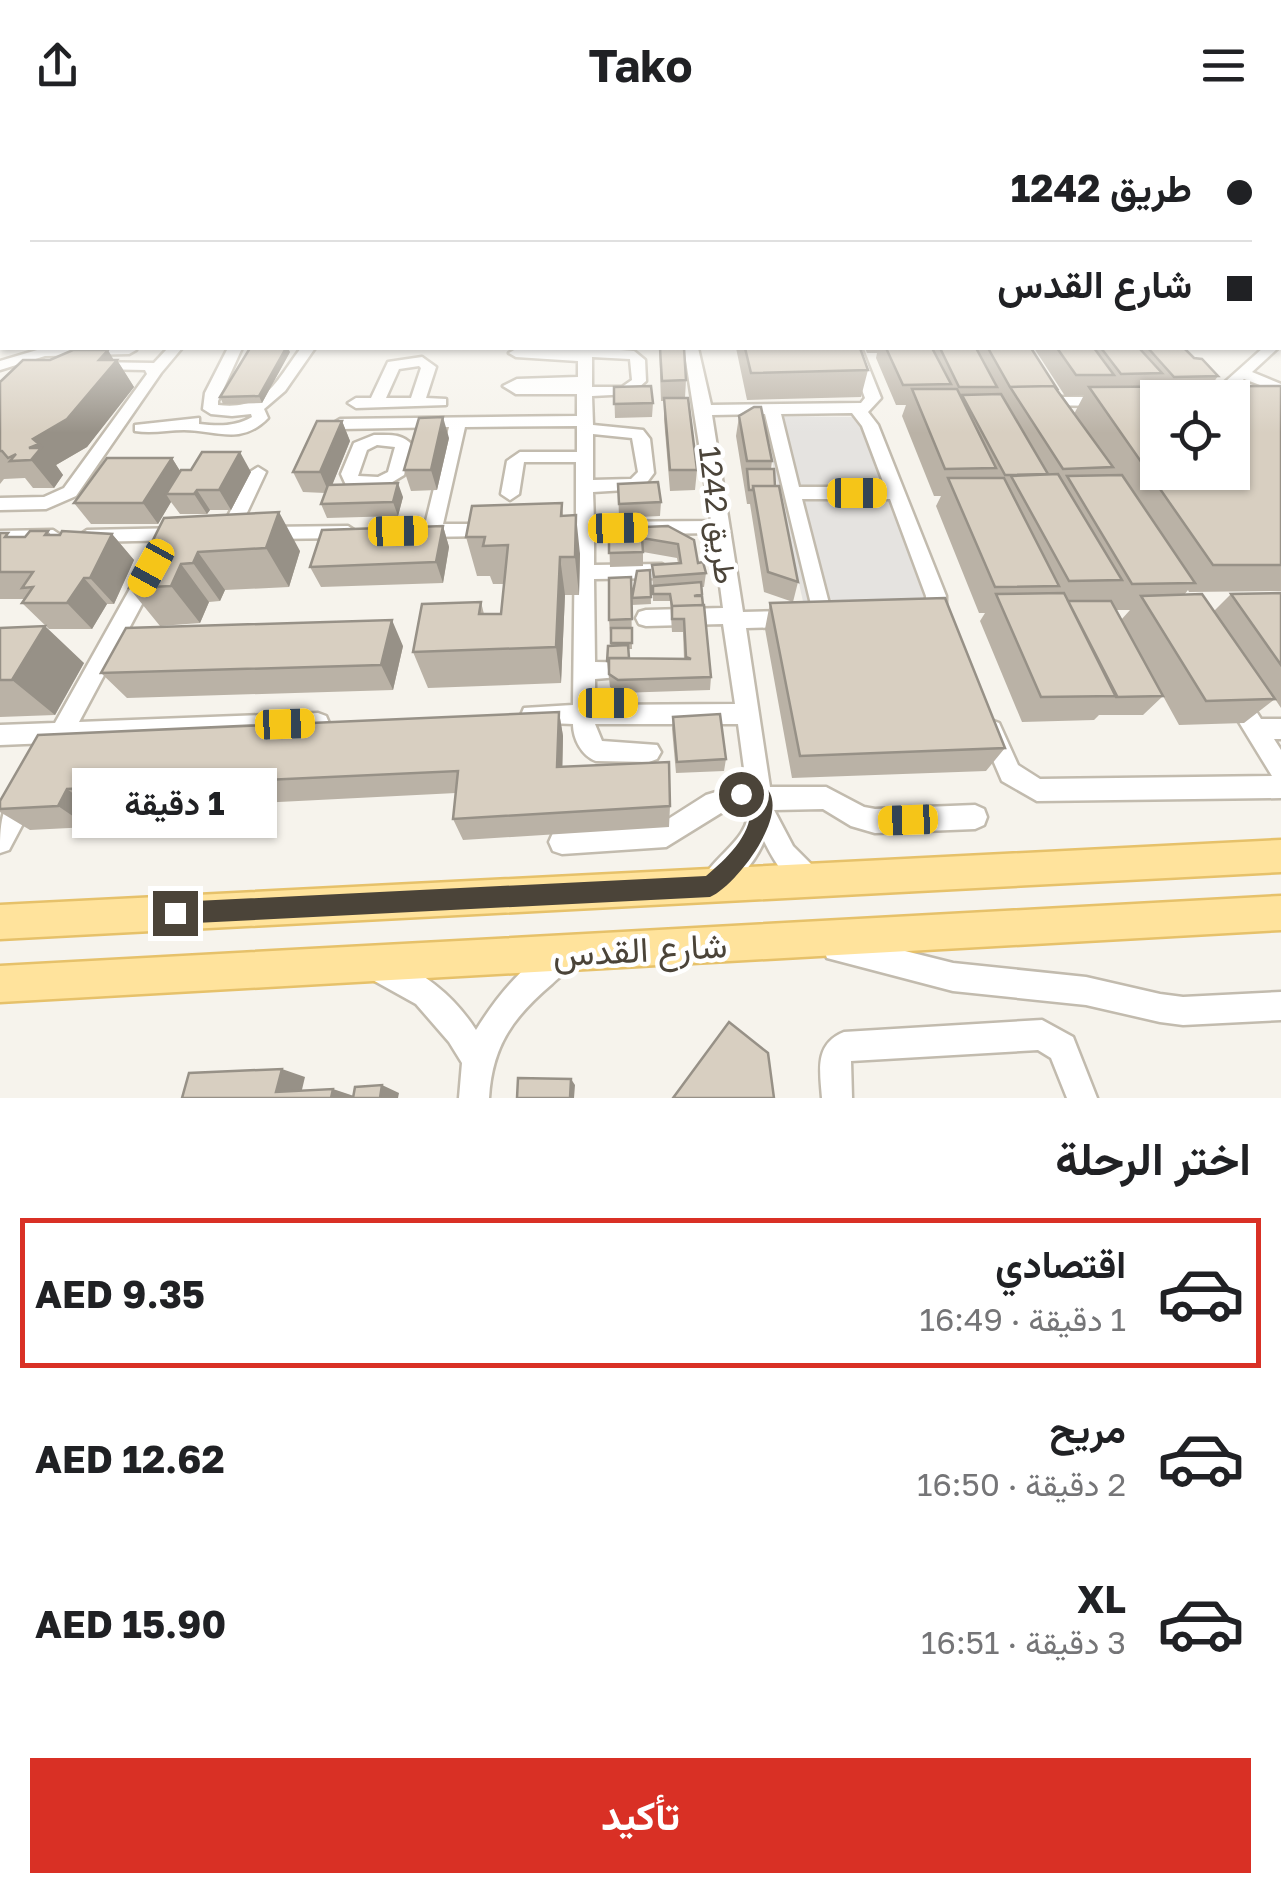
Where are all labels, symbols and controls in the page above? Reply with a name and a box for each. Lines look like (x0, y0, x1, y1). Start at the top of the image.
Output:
icon: share (30, 38, 85, 93)
text: Tako (589, 38, 692, 92)
icon: menu (1196, 38, 1251, 93)
text: طريق 1242 (1011, 165, 1192, 210)
text: شارع القدس (997, 261, 1192, 306)
map controls (1140, 380, 1250, 490)
button: locate (1140, 380, 1250, 490)
street label: طريق 1242 (691, 444, 744, 586)
car (827, 478, 887, 508)
car (588, 512, 648, 544)
car (368, 515, 428, 547)
car (123, 534, 179, 602)
car (578, 688, 638, 718)
car (254, 708, 316, 740)
callout: 1 دقيقة (72, 768, 278, 838)
route start (719, 772, 764, 817)
text: 1 دقيقة (125, 784, 224, 822)
car (877, 804, 939, 836)
route end (153, 891, 198, 936)
street label: شارع القدس (552, 923, 729, 979)
text: اختر الرحلة (1055, 1131, 1251, 1185)
text: اقتصادي (995, 1241, 1126, 1286)
icon: car (1156, 1248, 1246, 1338)
text: AED 9.35 (35, 1271, 205, 1316)
text: 1 دقيقة · 16:49 (919, 1300, 1126, 1338)
text: مريح (1050, 1406, 1126, 1451)
icon: car (1156, 1413, 1246, 1503)
text: AED 12.62 (35, 1436, 225, 1481)
text: 2 دقيقة · 16:50 (917, 1465, 1126, 1503)
text: XL (1077, 1576, 1126, 1621)
icon: car (1156, 1578, 1246, 1668)
text: AED 15.90 (35, 1601, 226, 1646)
text: 3 دقيقة · 16:51 (921, 1623, 1126, 1661)
button: تأكيد (30, 1758, 1251, 1873)

